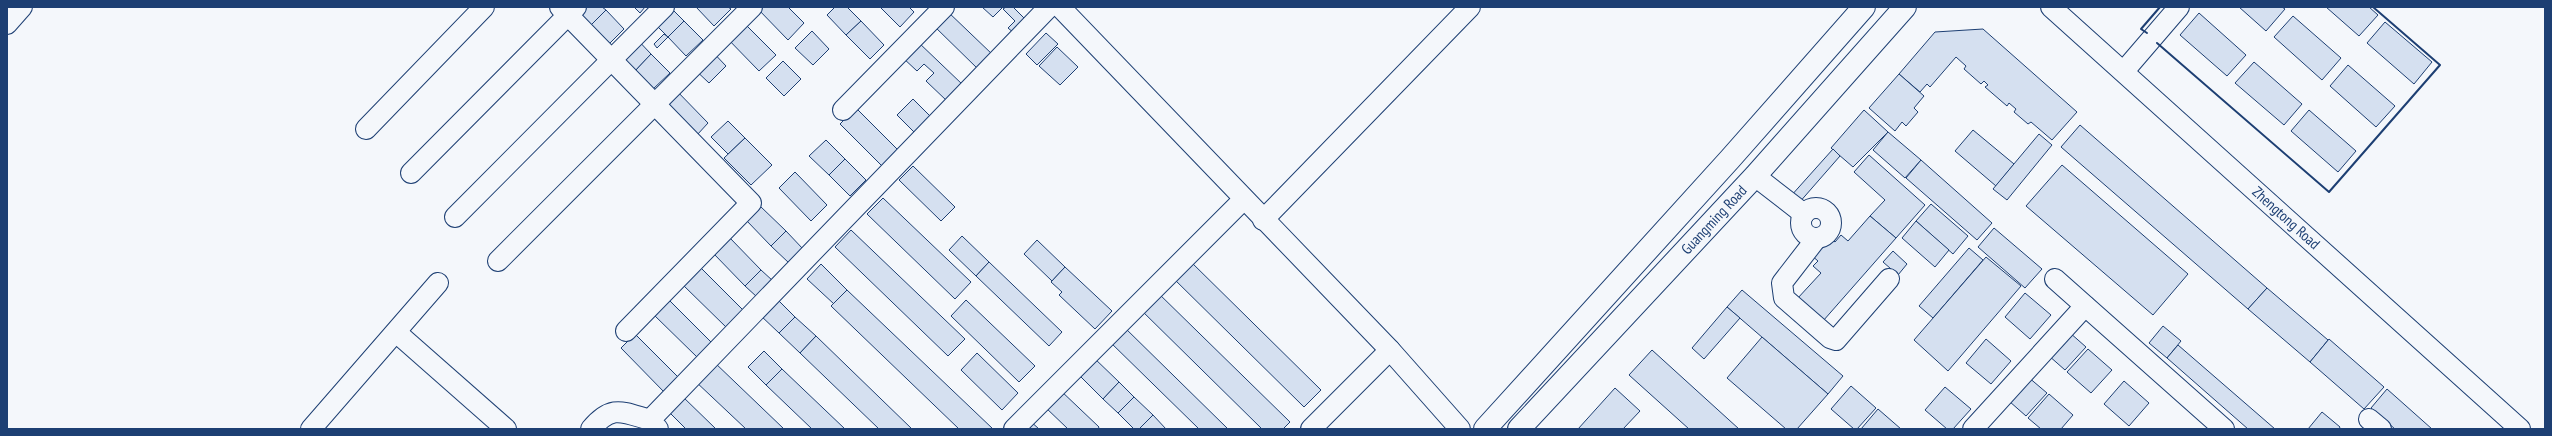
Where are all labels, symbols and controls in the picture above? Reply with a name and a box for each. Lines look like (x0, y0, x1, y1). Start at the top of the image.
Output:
street label: Guangming Road (1677, 181, 1751, 258)
street label: Zhengtong Road (2248, 182, 2324, 253)

